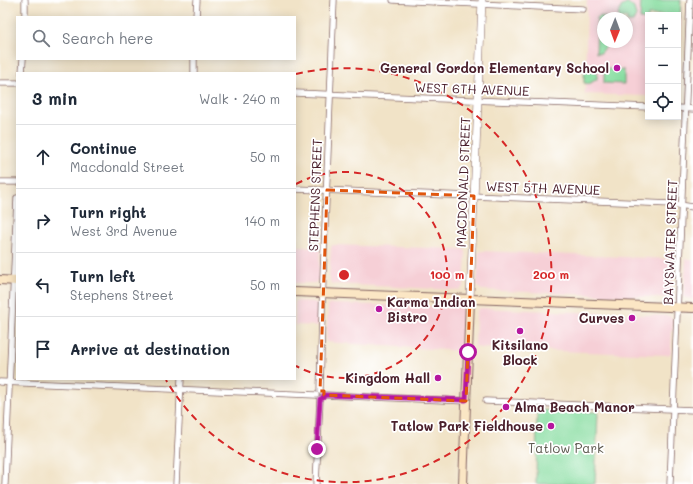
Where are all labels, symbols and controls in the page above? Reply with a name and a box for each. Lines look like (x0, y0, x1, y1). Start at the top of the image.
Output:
north arrow (597, 12, 633, 48)
map controls (645, 12, 681, 120)
button: + (645, 12, 681, 48)
search box (16, 16, 296, 60)
icon: search (30, 27, 52, 49)
text: Search here (62, 28, 153, 48)
button: − (645, 48, 681, 84)
place label: General Gordon Elementary School (380, 59, 609, 77)
marker: General Gordon Elementary School (612, 63, 622, 73)
street label: WEST 6TH AVENUE (414, 78, 530, 99)
button: locate (645, 84, 681, 120)
text: 3 min (32, 87, 77, 109)
text: Walk · 240 m (199, 90, 280, 107)
street label: MACDONALD STREET (452, 116, 473, 248)
text: Continue (70, 138, 137, 158)
street label: STEPHENS STREET (304, 138, 325, 252)
icon: ahead (32, 146, 54, 168)
text: 50 m (250, 148, 280, 165)
text: Macdonald Street (70, 158, 184, 175)
street label: WEST 5TH AVENUE (486, 177, 600, 198)
street label: BAYSWATER STREET (659, 179, 680, 305)
text: Turn right (70, 202, 147, 222)
icon: right (32, 210, 54, 232)
text: 140 m (244, 212, 280, 229)
text: West 3rd Avenue (70, 222, 177, 239)
text: Turn left (70, 266, 135, 286)
text: 100 m (430, 266, 464, 282)
text: 200 m (533, 266, 569, 282)
centre of rings (337, 268, 351, 282)
icon: left (32, 274, 54, 296)
text: 50 m (250, 276, 280, 293)
text: Stephens Street (70, 286, 174, 303)
place label: Karma Indian Bistro (387, 293, 475, 325)
marker: Karma Indian Bistro (374, 304, 384, 314)
place label: Curves (579, 309, 624, 326)
marker: Curves (627, 313, 637, 323)
marker: Kitsilano Block (515, 326, 525, 336)
place label: Kitsilano Block (492, 336, 548, 368)
icon: arrive (32, 338, 54, 360)
text: Arrive at destination (70, 339, 230, 359)
route start (459, 343, 477, 361)
place label: Kingdom Hall (345, 369, 430, 386)
marker: Kingdom Hall (433, 373, 443, 383)
place label: Alma Beach Manor (514, 398, 635, 415)
marker: Alma Beach Manor (501, 402, 511, 412)
place label: Tatlow Park Fieldhouse (391, 417, 543, 434)
marker: Tatlow Park Fieldhouse (546, 421, 556, 431)
park label: Tatlow Park (528, 439, 604, 456)
route end (308, 440, 326, 458)

